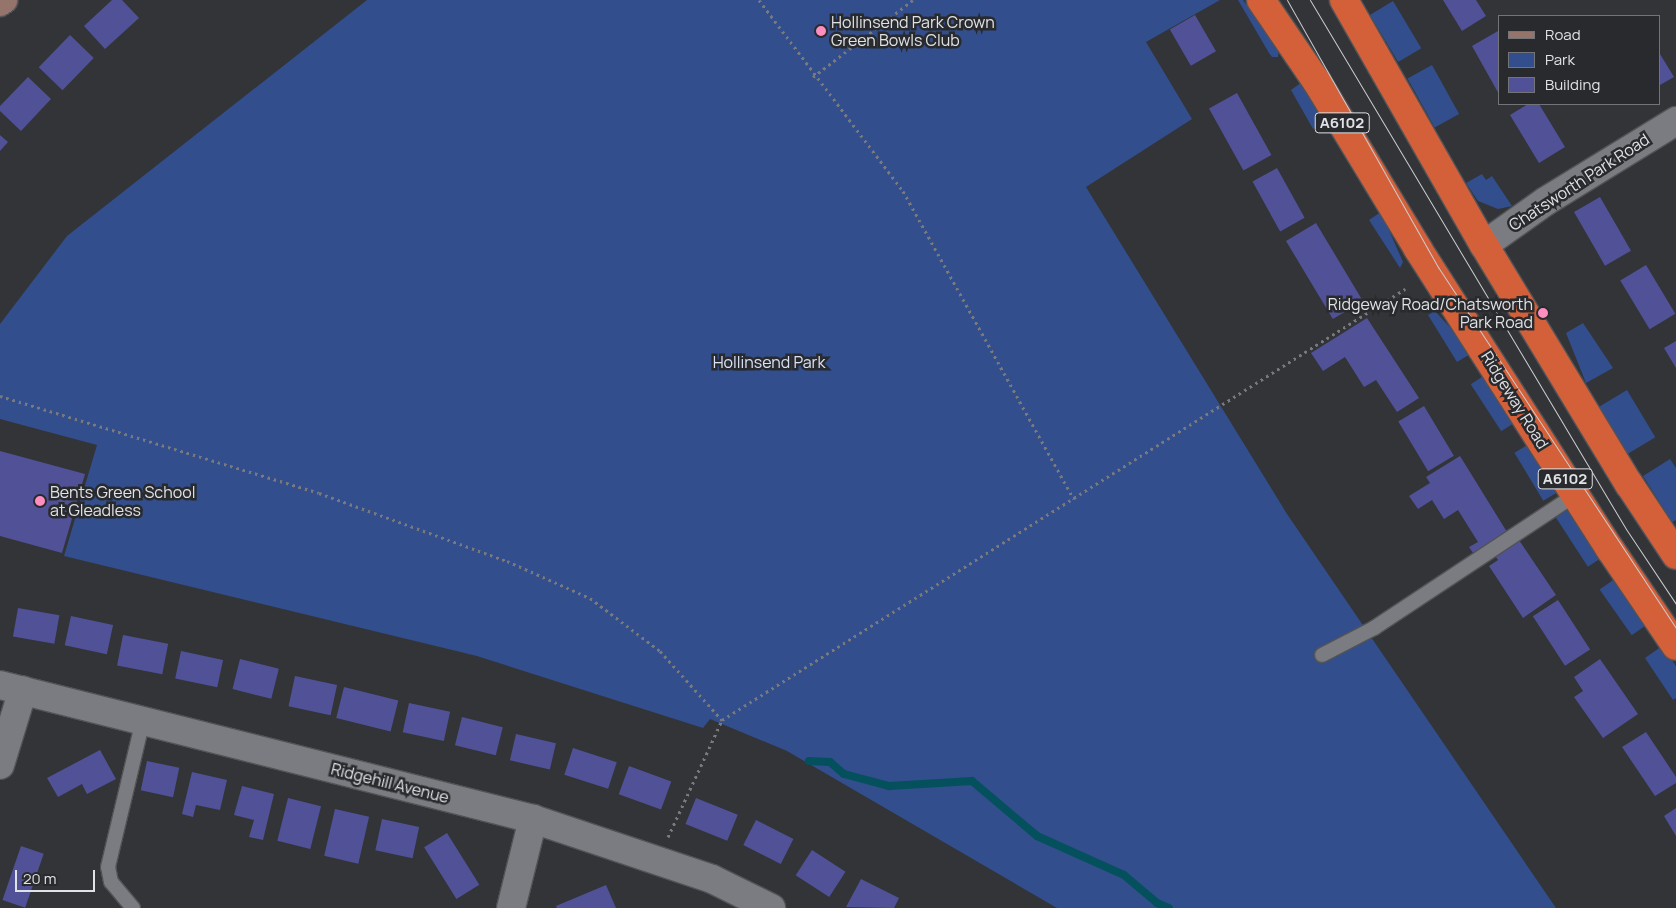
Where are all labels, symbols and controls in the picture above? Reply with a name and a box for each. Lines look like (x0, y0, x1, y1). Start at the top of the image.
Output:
place label: Hollinsend Park Crown Green Bowls Club (831, 12, 995, 50)
legend (1498, 15, 1661, 105)
text: Road (1545, 24, 1581, 45)
marker: Hollinsend Park Crown Green Bowls Club (815, 25, 827, 37)
text: Park (1545, 49, 1575, 70)
text: Building (1545, 74, 1600, 95)
road number: A6102 (1314, 110, 1370, 136)
street label: Chatsworth Park Road (1505, 129, 1653, 235)
place label: Ridgeway Road/Chatsworth Park Road (1328, 294, 1533, 332)
marker: Ridgeway Road/Chatsworth Park Road (1537, 307, 1549, 319)
street label: Ridgeway Road (1477, 348, 1553, 452)
park label: Hollinsend Park (713, 352, 825, 372)
road number: A6102 (1538, 466, 1592, 492)
place label: Bents Green School at Gleadless (50, 482, 195, 520)
marker: Bents Green School at Gleadless (34, 495, 46, 507)
street label: Ridgehill Avenue (329, 759, 451, 807)
scale bar (18, 860, 98, 892)
text: 20 m (23, 868, 56, 889)

